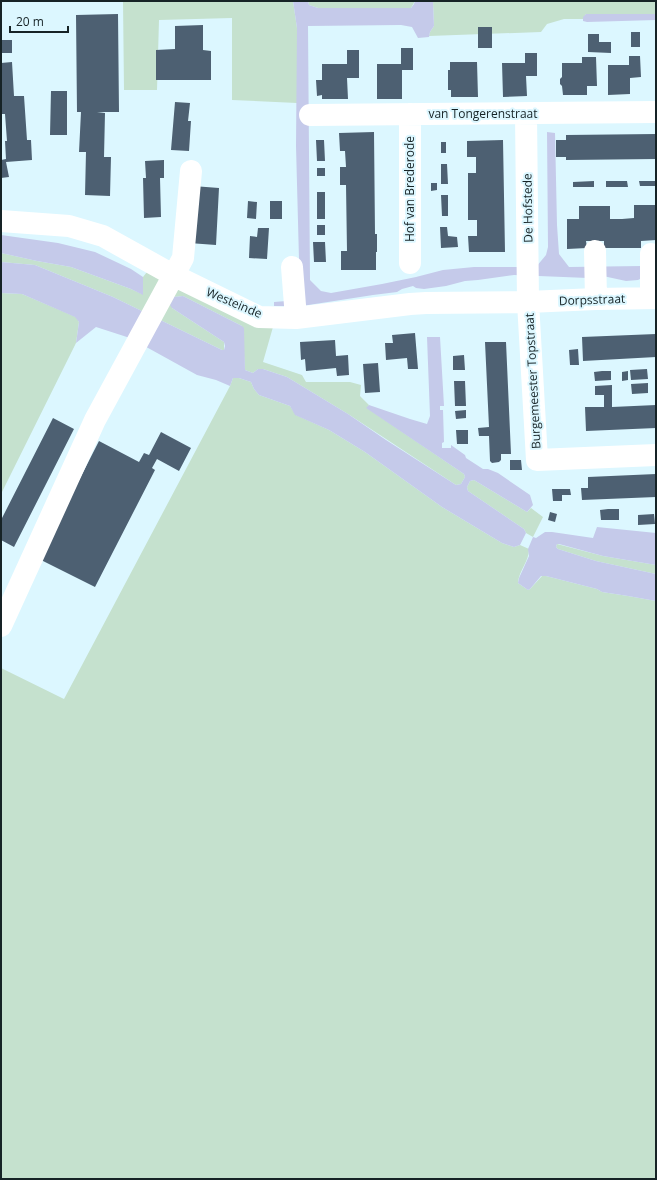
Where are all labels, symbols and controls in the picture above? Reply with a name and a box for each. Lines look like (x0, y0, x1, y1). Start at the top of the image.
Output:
scale bar (10, 8, 68, 34)
text: 20 m (16, 13, 44, 30)
street label: van Tongerenstraat (428, 105, 538, 122)
street label: Hof van Brederode (401, 136, 418, 242)
street label: De Hofstede (518, 173, 537, 243)
street label: Westeinde (204, 283, 265, 322)
street label: Dorpsstraat (559, 290, 625, 309)
street label: Burgemeester Topstraat (520, 313, 545, 450)

